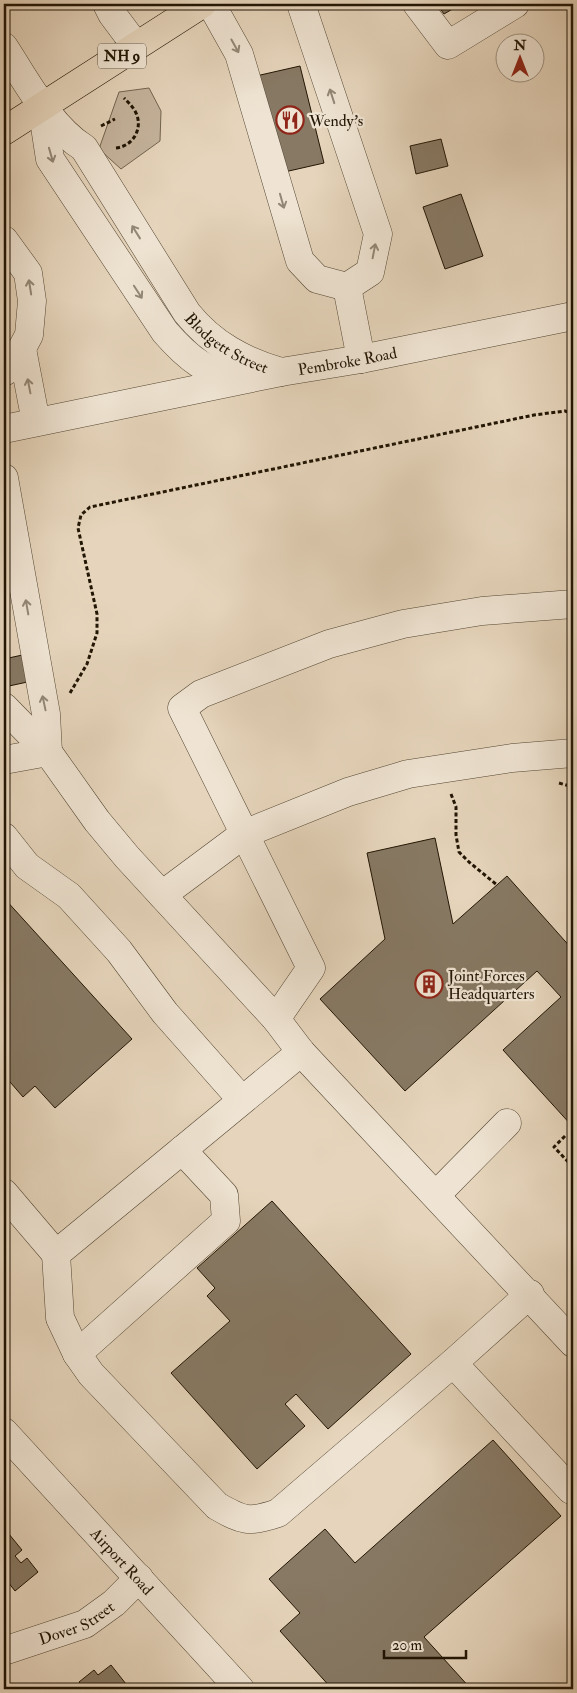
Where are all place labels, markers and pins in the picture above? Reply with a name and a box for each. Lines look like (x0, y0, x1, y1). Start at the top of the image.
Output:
restaurant icon: Wendy's (275, 105, 305, 135)
place label: Wendy's (308, 111, 363, 131)
place label: Joint Forces Headquarters (447, 966, 535, 1004)
building icon: Joint Forces Headquarters (414, 969, 444, 999)

